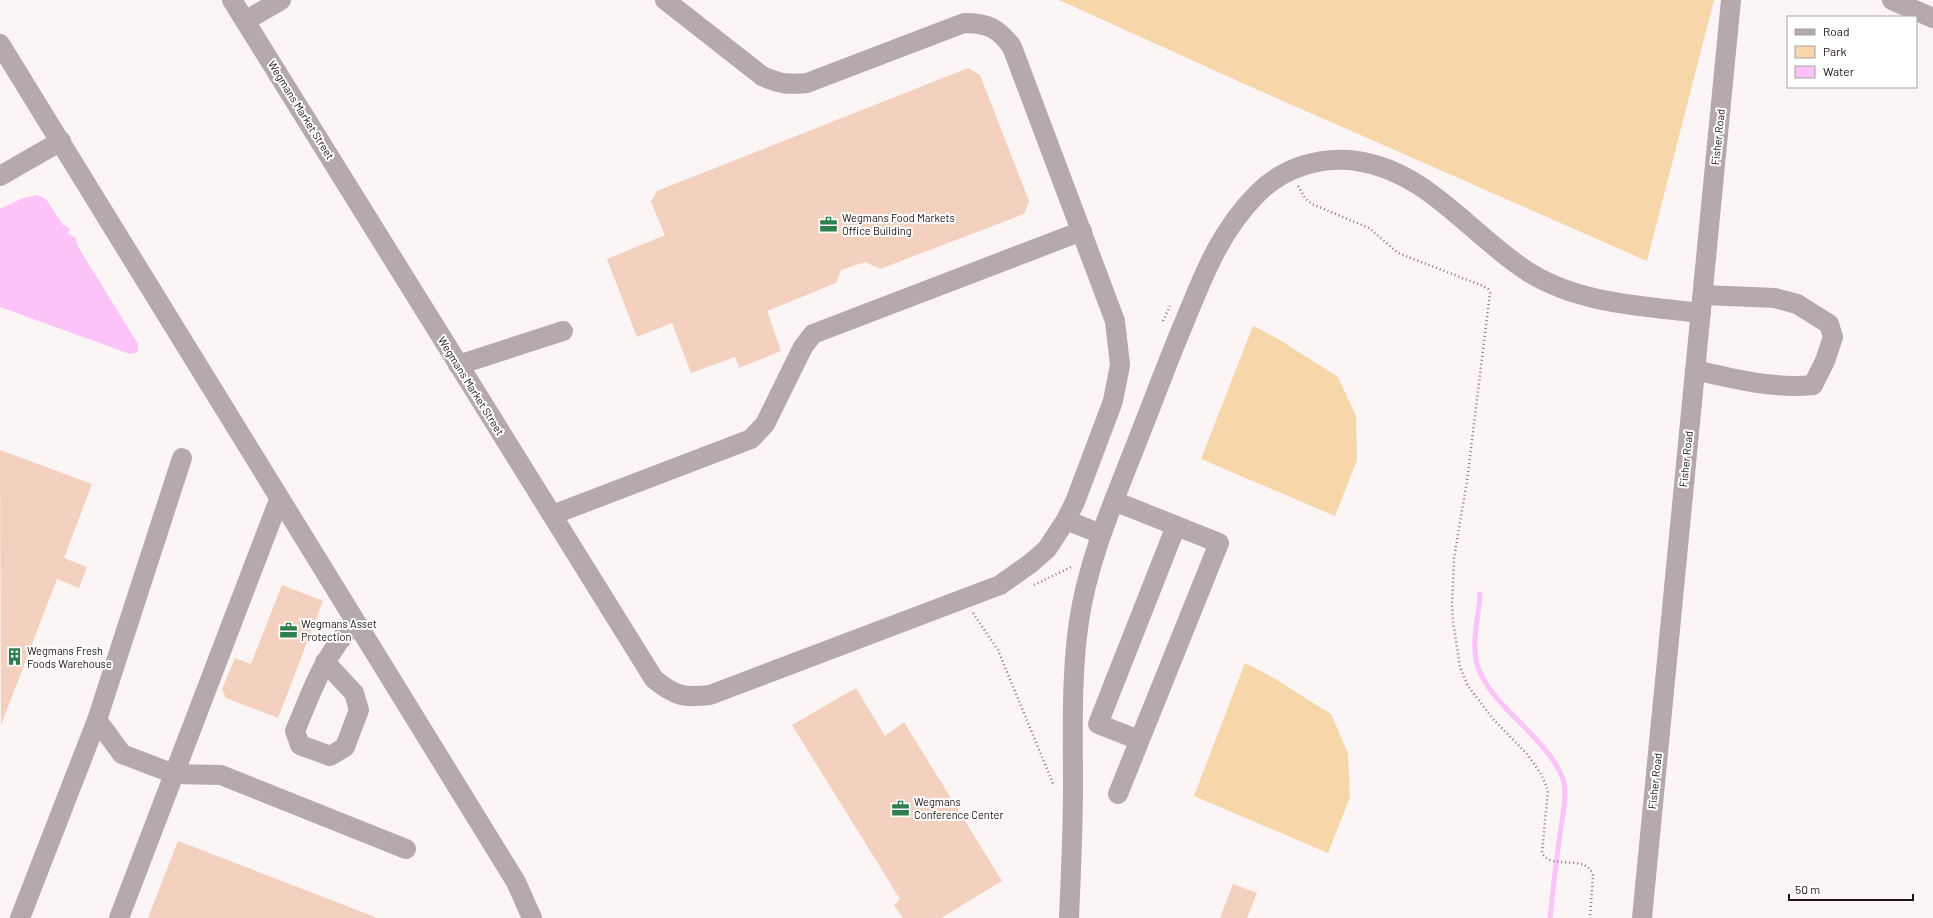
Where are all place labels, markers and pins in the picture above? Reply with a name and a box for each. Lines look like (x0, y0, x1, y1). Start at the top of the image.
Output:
place label: Wegmans Food Markets Office Building (842, 211, 955, 237)
office icon: Wegmans Food Markets Office Building (819, 214, 839, 234)
place label: Wegmans Asset Protection (301, 617, 377, 643)
office icon: Wegmans Asset Protection (278, 620, 298, 640)
place label: Wegmans Fresh Foods Warehouse (27, 644, 112, 670)
building icon: Wegmans Fresh Foods Warehouse (4, 647, 24, 667)
place label: Wegmans Conference Center (914, 795, 1003, 821)
office icon: Wegmans Conference Center (891, 798, 911, 818)

